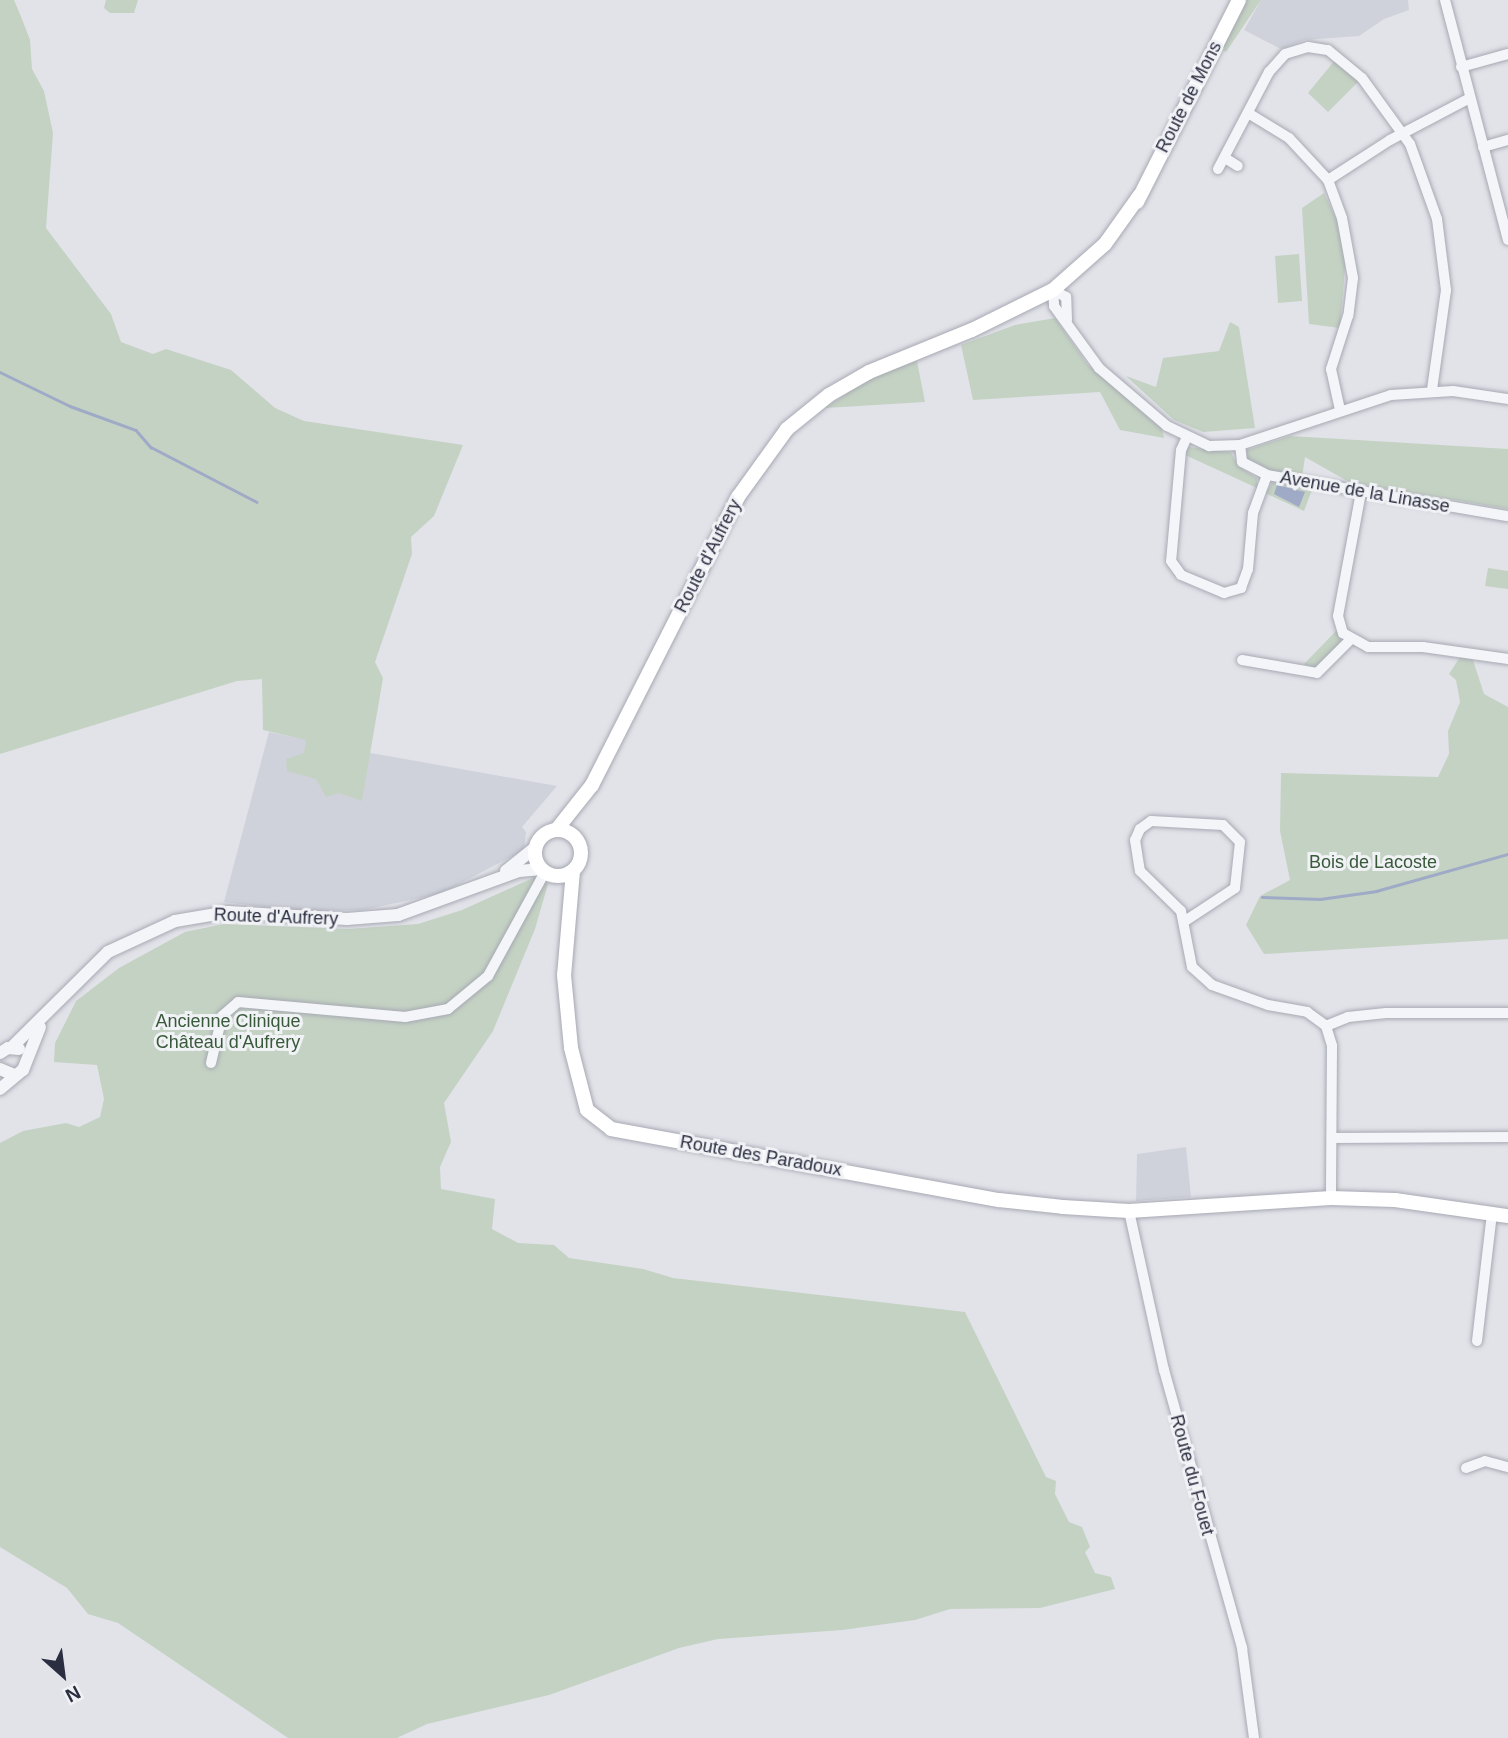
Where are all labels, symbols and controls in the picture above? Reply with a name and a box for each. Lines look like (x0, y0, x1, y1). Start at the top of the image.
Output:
street label: Route de Mons (1152, 38, 1226, 156)
street label: Avenue de la Linasse (1279, 466, 1451, 518)
street label: Route d'Aufrery (670, 496, 746, 616)
park label: Bois de Lacoste (1309, 851, 1437, 873)
street label: Route d'Aufrery (213, 904, 339, 930)
park label: Ancienne Clinique Château d'Aufrery (155, 1011, 301, 1054)
street label: Route des Paradoux (678, 1131, 844, 1181)
street label: Route du Fouet (1166, 1412, 1218, 1538)
north arrow (28, 1640, 98, 1710)
text: N (62, 1681, 84, 1706)

